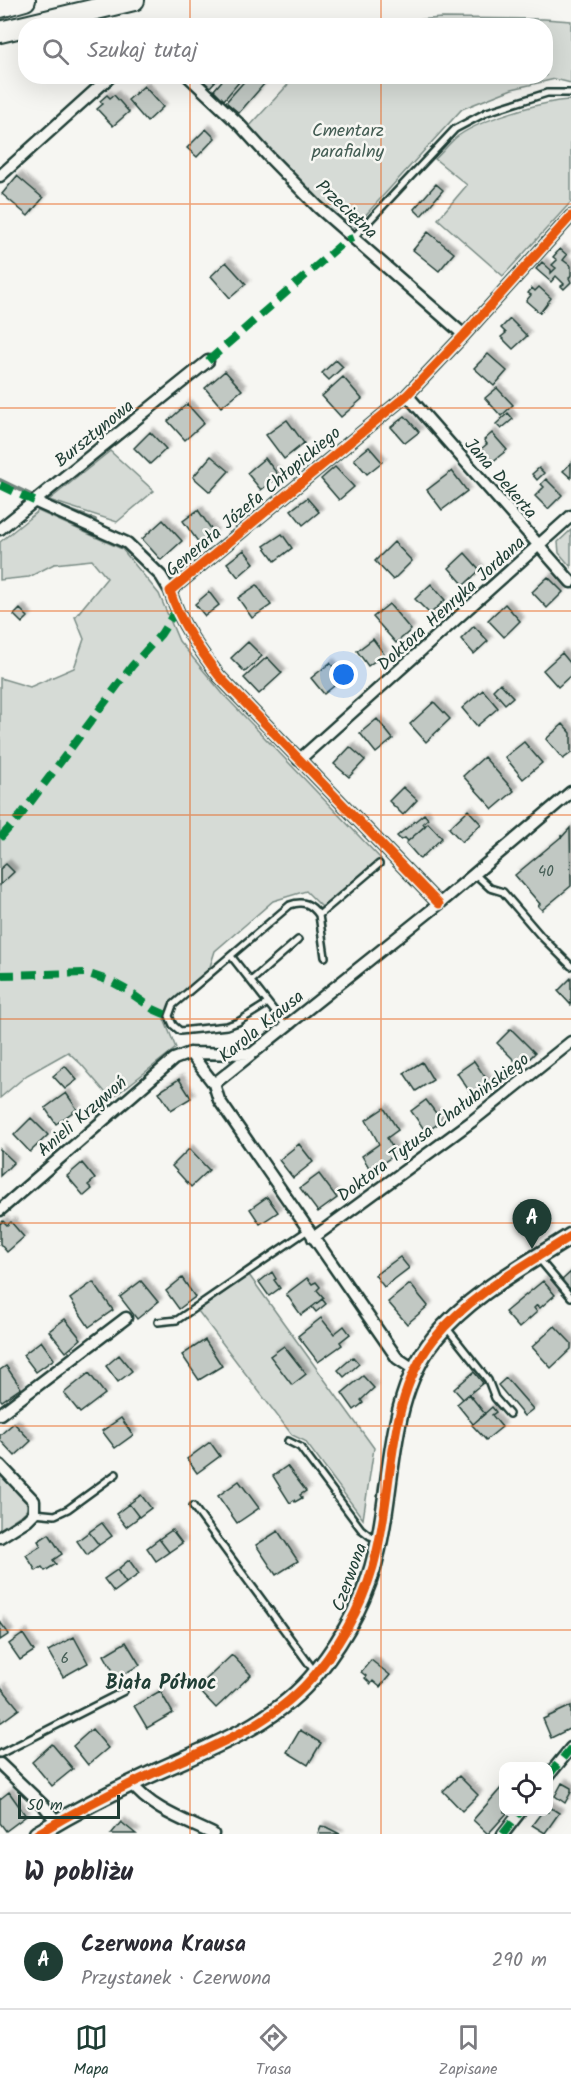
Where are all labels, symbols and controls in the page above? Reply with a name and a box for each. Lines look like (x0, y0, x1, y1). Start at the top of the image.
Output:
search box (18, 18, 553, 84)
text: Szukaj tutaj (87, 34, 198, 69)
icon: search (39, 35, 72, 68)
park label: Cmentarz parafialny (311, 117, 384, 167)
street label: Przeciętna (308, 173, 384, 247)
street label: Bursztynowa (49, 393, 141, 475)
street label: Generała Józefa Chłopickiego (160, 420, 348, 585)
street label: Jana Dekerta (456, 432, 544, 526)
street label: Doktora Henryka Jordana (371, 529, 533, 679)
your location (329, 660, 358, 689)
house number: 40 (538, 860, 554, 884)
street label: Karola Krausa (213, 983, 311, 1071)
street label: Doktora Tytusa Chałubińskiego (332, 1046, 536, 1210)
street label: Anieli Krzywoń (31, 1070, 135, 1165)
pin: A (512, 1200, 552, 1249)
street label: Czerwona (325, 1539, 376, 1616)
house number: 6 (61, 1647, 69, 1671)
district label: Biała Północ (105, 1668, 217, 1700)
map controls (499, 1762, 553, 1816)
button: locate (499, 1762, 553, 1816)
scale bar (18, 1792, 120, 1820)
text: 50 m (27, 1793, 63, 1818)
text: W pobliżu (24, 1852, 133, 1894)
text: Czerwona Krausa (81, 1928, 246, 1963)
text: A (37, 1945, 50, 1977)
text: 290 m (492, 1945, 547, 1977)
text: Przystanek · Czerwona (81, 1963, 271, 1995)
tab: Mapa (74, 2021, 109, 2082)
tab: Trasa (256, 2021, 292, 2082)
tab: Zapisane (439, 2021, 497, 2082)

